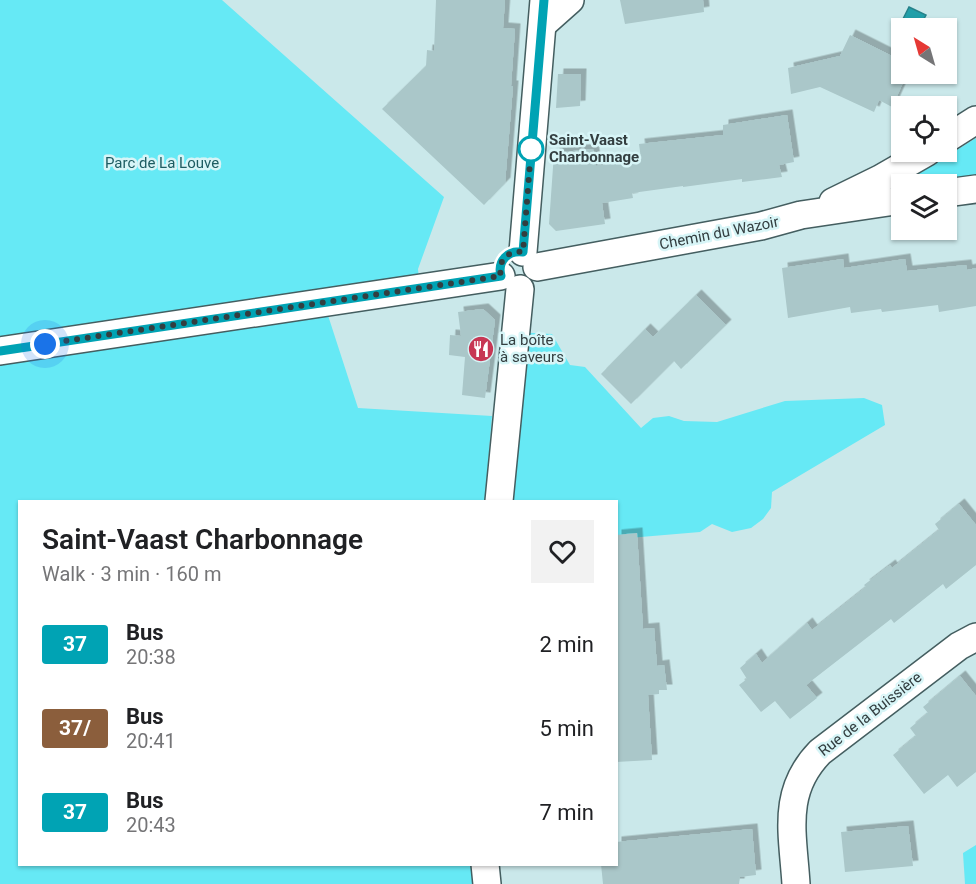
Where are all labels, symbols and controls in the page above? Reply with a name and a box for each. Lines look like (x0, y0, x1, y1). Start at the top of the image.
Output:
north arrow (891, 18, 957, 84)
map controls (891, 18, 957, 240)
button: locate (891, 96, 957, 162)
place label: Saint-Vaast Charbonnage (549, 131, 639, 166)
marker: Saint-Vaast Charbonnage (518, 136, 544, 162)
park label: Parc de La Louve (105, 154, 219, 172)
button: layers (891, 174, 957, 240)
street label: Chemin du Wazoir (658, 213, 780, 253)
your location (30, 329, 60, 359)
place label: La boîte à saveurs (500, 331, 564, 366)
restaurant icon: La boîte à saveurs (466, 334, 496, 364)
button: heart (531, 520, 594, 583)
text: Saint-Vaast Charbonnage (42, 523, 363, 556)
text: Walk · 3 min · 160 m (42, 562, 221, 586)
text: Bus (126, 620, 164, 645)
text: 37 (63, 632, 87, 656)
text: 2 min (539, 632, 594, 657)
text: 20:38 (126, 645, 176, 669)
street label: Rue de la Buissière (815, 668, 925, 760)
text: Bus (126, 704, 164, 729)
text: 37/ (59, 716, 91, 740)
text: 5 min (539, 716, 594, 741)
text: 20:41 (126, 729, 176, 753)
text: Bus (126, 788, 164, 813)
text: 37 (63, 800, 87, 824)
text: 7 min (539, 800, 594, 825)
text: 20:43 (126, 813, 176, 837)

